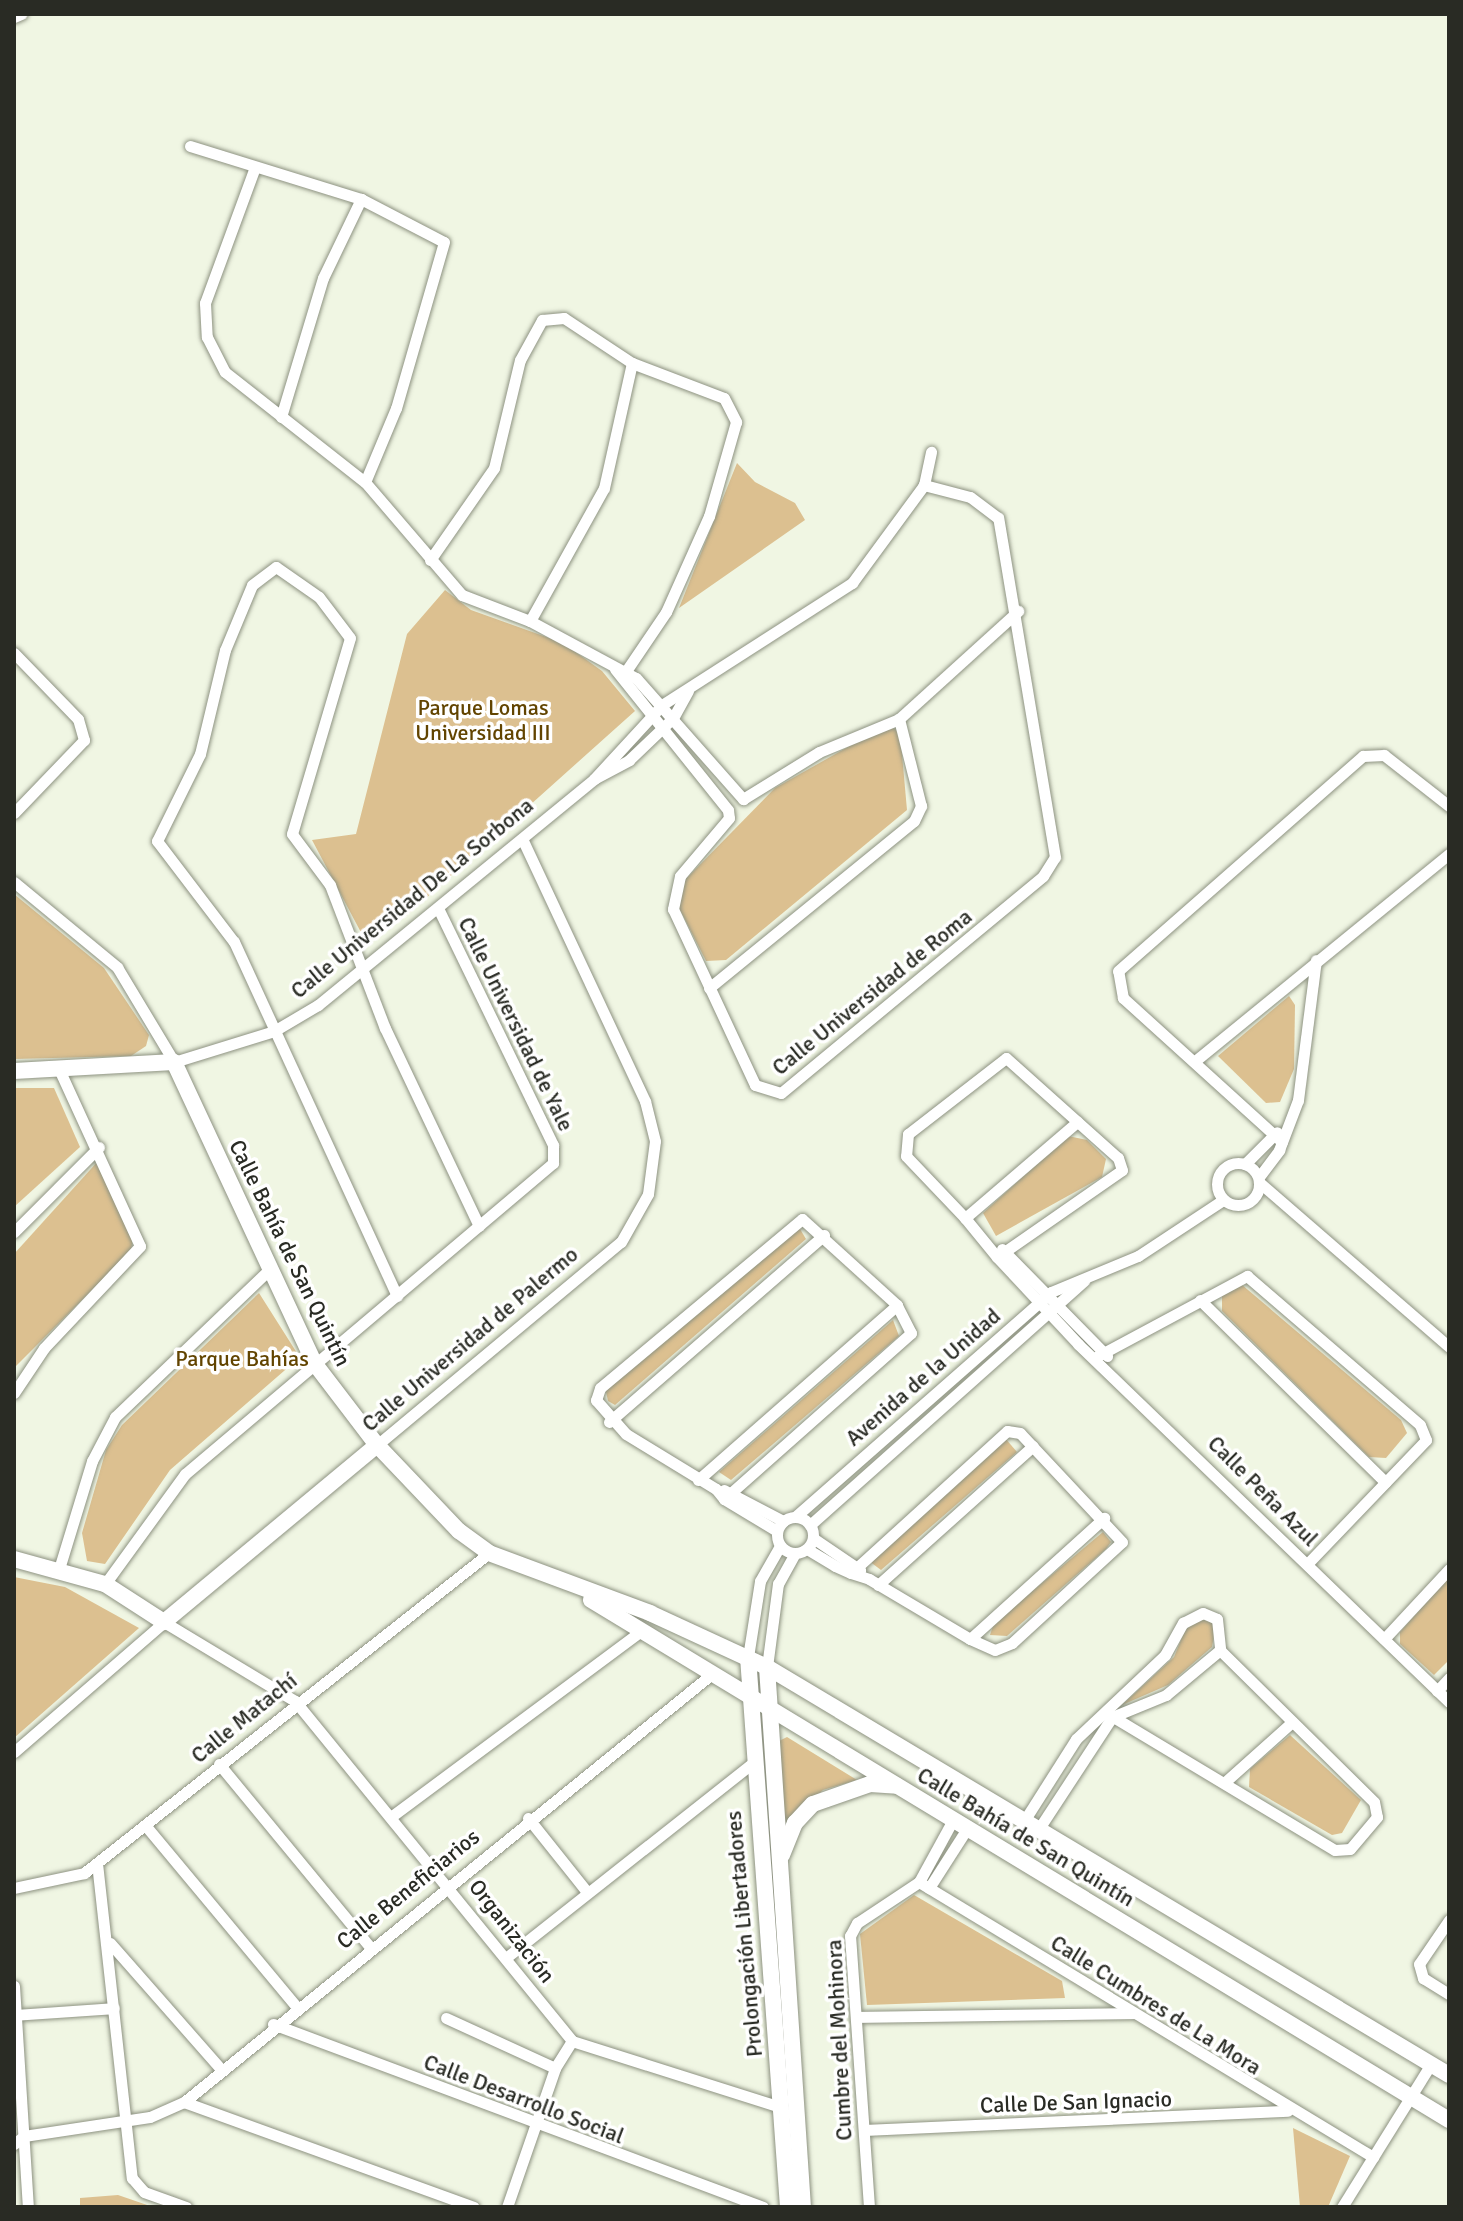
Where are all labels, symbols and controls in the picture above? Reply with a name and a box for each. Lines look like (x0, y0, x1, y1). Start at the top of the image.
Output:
park label: Parque Lomas Universidad III (415, 694, 551, 746)
street label: Calle Universidad De La Sorbona (286, 792, 538, 1004)
street label: Calle Universidad de Roma (767, 903, 977, 1081)
street label: Calle Universidad de Yale (453, 913, 579, 1135)
street label: Calle Bahía de San Quintín (224, 1135, 356, 1371)
street label: Calle Universidad de Palermo (357, 1241, 583, 1437)
street label: Avenida de la Unidad (840, 1303, 1006, 1451)
park label: Parque Bahías (175, 1346, 309, 1372)
street label: Calle Peña Azul (1202, 1430, 1324, 1552)
street label: Calle Matachí (186, 1667, 302, 1769)
street label: Calle Bahía de San Quintín (913, 1762, 1139, 1912)
street label: Prolongación Libertadores (720, 1810, 768, 2058)
street label: Calle Beneficiarios (331, 1823, 485, 1955)
street label: Organización (463, 1874, 561, 1988)
street label: Calle Cumbres de La Mora (1046, 1929, 1266, 2081)
street label: Cumbre del Mohinora (821, 1939, 857, 2141)
street label: Calle Desarrollo Social (420, 2049, 628, 2149)
street label: Calle De San Ignacio (980, 2085, 1172, 2119)

